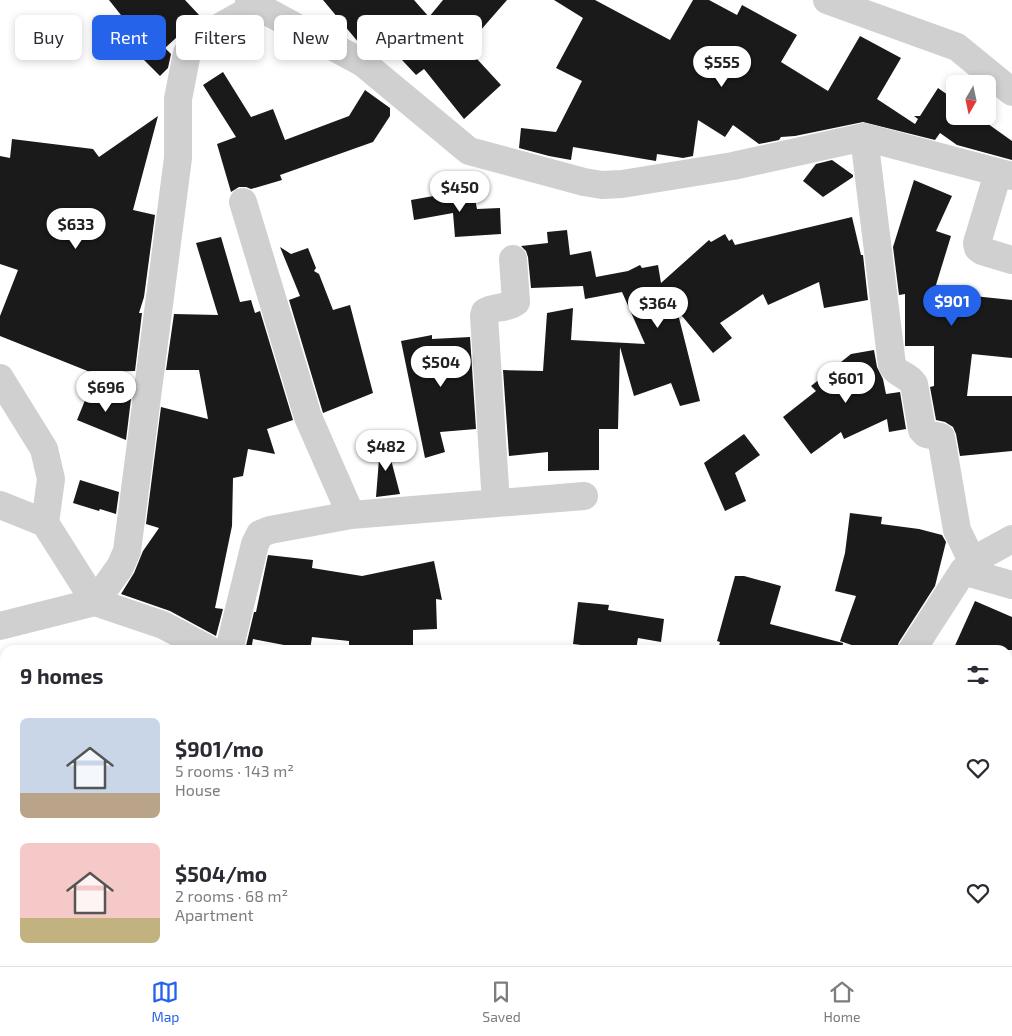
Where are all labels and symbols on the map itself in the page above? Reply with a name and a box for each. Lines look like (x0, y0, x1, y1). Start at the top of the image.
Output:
pin: $555 (692, 46, 752, 88)
north arrow (946, 75, 996, 125)
pin: $450 (430, 170, 490, 213)
pin: $633 (46, 208, 106, 250)
pin: $901 (922, 284, 982, 327)
pin: $364 (628, 286, 688, 329)
pin: $504 (411, 346, 471, 388)
pin: $601 (816, 362, 876, 404)
pin: $696 (76, 370, 136, 413)
pin: $482 (356, 430, 416, 472)

